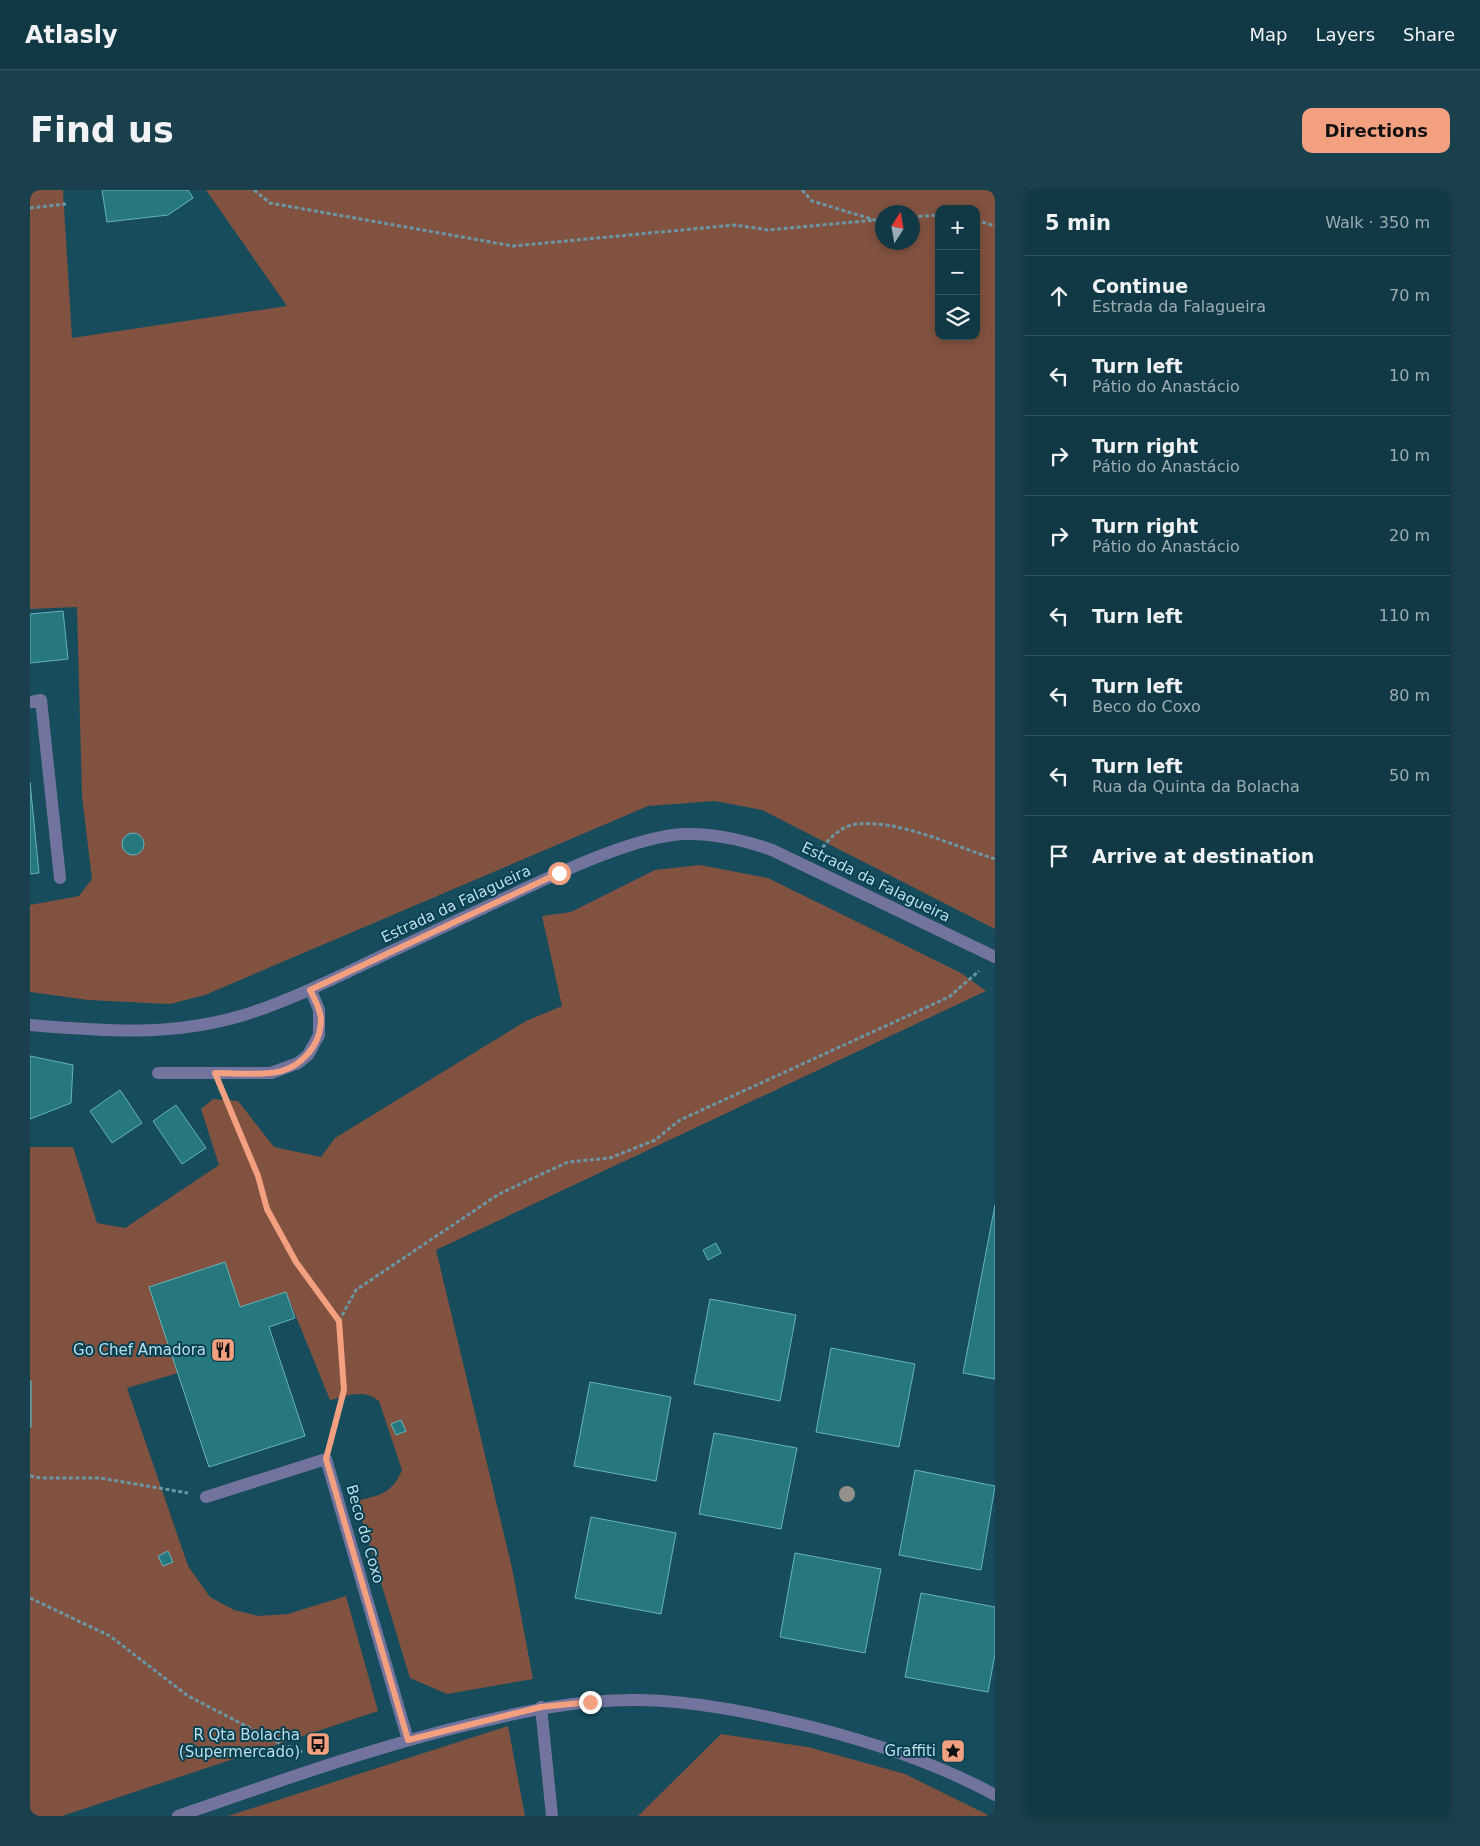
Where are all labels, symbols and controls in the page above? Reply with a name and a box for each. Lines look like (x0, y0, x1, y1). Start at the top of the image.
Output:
text: Atlasly (25, 21, 118, 49)
text: Map (1249, 24, 1287, 45)
text: Layers (1315, 24, 1375, 45)
text: Share (1403, 24, 1455, 45)
button: Directions (1302, 108, 1450, 153)
text: Find us (30, 110, 174, 150)
north arrow (875, 205, 920, 250)
map controls (935, 205, 980, 340)
button: + (935, 205, 980, 250)
text: 5 min (1045, 211, 1111, 235)
text: Walk · 350 m (1325, 213, 1430, 232)
button: − (935, 250, 980, 295)
text: Continue (1092, 275, 1188, 297)
icon: ahead (1045, 282, 1073, 310)
text: 70 m (1389, 286, 1430, 305)
button: layers (935, 295, 980, 340)
text: Estrada da Falagueira (1092, 297, 1266, 316)
text: Turn left (1092, 355, 1183, 377)
icon: left (1045, 362, 1073, 390)
text: 10 m (1389, 366, 1430, 385)
text: Pátio do Anastácio (1092, 377, 1240, 396)
text: Turn right (1092, 435, 1198, 457)
icon: right (1045, 442, 1073, 470)
text: 10 m (1389, 446, 1430, 465)
text: Pátio do Anastácio (1092, 457, 1240, 476)
text: Turn right (1092, 515, 1198, 537)
icon: right (1045, 522, 1073, 550)
text: 20 m (1389, 526, 1430, 545)
text: Pátio do Anastácio (1092, 537, 1240, 556)
icon: left (1045, 602, 1073, 630)
text: Turn left (1092, 605, 1183, 627)
text: 110 m (1379, 606, 1430, 625)
text: Turn left (1092, 675, 1183, 697)
icon: left (1045, 682, 1073, 710)
text: 80 m (1389, 686, 1430, 705)
text: Beco do Coxo (1092, 697, 1201, 716)
text: Turn left (1092, 755, 1183, 777)
icon: left (1045, 762, 1073, 790)
text: 50 m (1389, 766, 1430, 785)
text: Rua da Quinta da Bolacha (1092, 777, 1300, 796)
street label: Estrada da Falagueira (799, 838, 953, 926)
icon: arrive (1045, 842, 1073, 870)
text: Arrive at destination (1092, 845, 1314, 867)
street label: Estrada da Falagueira (378, 861, 534, 947)
route start (548, 862, 571, 885)
restaurant icon: Go Chef Amadora (210, 1337, 236, 1363)
place label: Go Chef Amadora (73, 1341, 206, 1359)
street label: Beco do Coxo (342, 1483, 388, 1585)
route end (579, 1691, 602, 1714)
place label: R Qta Bolacha (Supermercado) (179, 1726, 300, 1761)
bus stop icon: R Qta Bolacha (Supermercado) (305, 1731, 331, 1757)
place icon: Graffiti (940, 1738, 966, 1764)
place label: Graffiti (884, 1742, 936, 1760)

